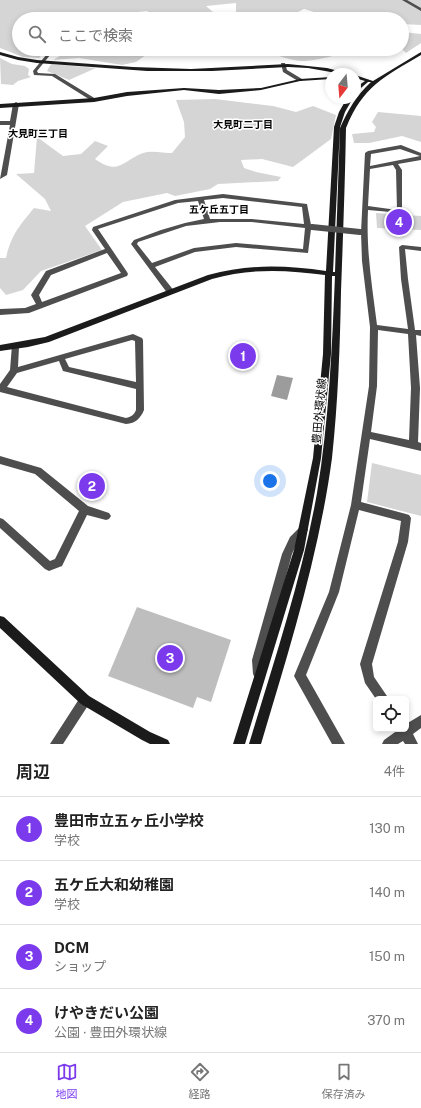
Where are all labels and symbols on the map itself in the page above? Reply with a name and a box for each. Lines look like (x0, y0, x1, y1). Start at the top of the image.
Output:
north arrow (325, 68, 361, 104)
district label: 大見町二丁目 (213, 118, 273, 130)
district label: 大見町三丁目 (8, 127, 68, 139)
district label: 五ケ丘五丁目 (189, 203, 249, 215)
pin: 4 (386, 207, 412, 237)
pin: 1 (230, 341, 256, 371)
street label: 豊田外環状線 (310, 378, 328, 444)
pin: 2 (79, 471, 105, 501)
your location (260, 471, 280, 491)
pin: 3 (157, 643, 183, 673)

